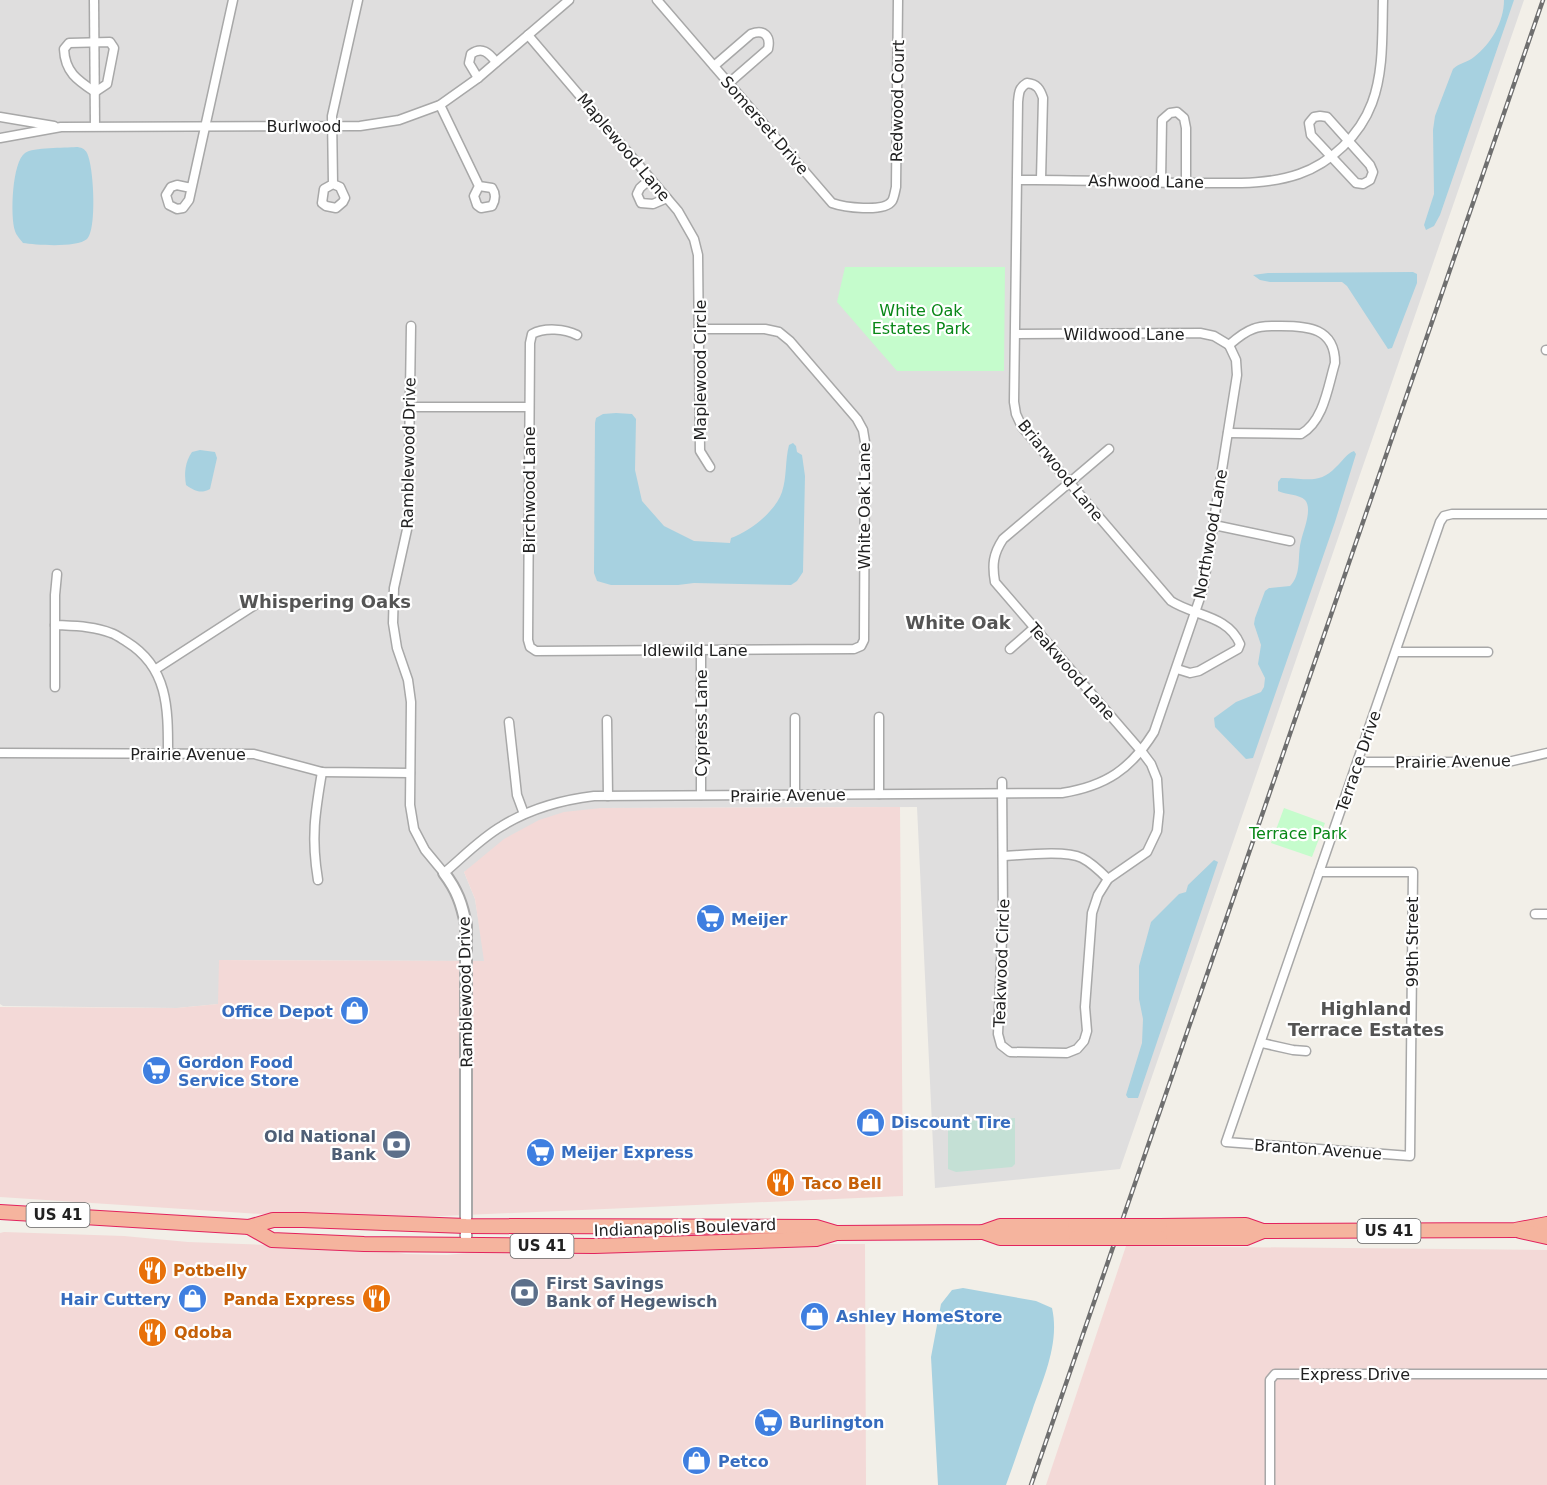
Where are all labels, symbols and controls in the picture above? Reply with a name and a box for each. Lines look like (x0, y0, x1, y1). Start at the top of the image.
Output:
street label: Redwood Court (887, 40, 908, 162)
street label: Somerset Drive (717, 72, 813, 178)
street label: Maplewood Lane (573, 90, 674, 205)
street label: Burlwood (267, 117, 341, 136)
street label: Ashwood Lane (1088, 171, 1204, 192)
street label: Maplewood Circle (691, 300, 710, 440)
park label: White Oak Estates Park (872, 301, 971, 338)
street label: Wildwood Lane (1063, 325, 1185, 344)
street label: Ramblewood Drive (398, 377, 419, 529)
street label: Briarwood Lane (1014, 416, 1107, 525)
street label: Birchwood Lane (520, 426, 539, 554)
street label: White Oak Lane (855, 442, 874, 570)
street label: Northwood Lane (1190, 468, 1231, 600)
district label: Whispering Oaks (239, 591, 411, 612)
district label: White Oak (905, 612, 1012, 633)
street label: Teakwood Lane (1024, 618, 1119, 724)
street label: Idlewild Lane (642, 641, 748, 660)
street label: Cypress Lane (692, 669, 711, 777)
street label: Terrace Drive (1332, 708, 1385, 815)
street label: Prairie Avenue (130, 745, 246, 764)
street label: Prairie Avenue (1395, 751, 1511, 772)
street label: Prairie Avenue (730, 785, 846, 806)
park label: Terrace Park (1248, 824, 1348, 843)
street label: 99th Street (1403, 897, 1422, 987)
street label: Teakwood Circle (990, 898, 1013, 1029)
supermarket icon: Meijer (694, 903, 726, 935)
place label: Meijer (731, 910, 788, 929)
street label: Ramblewood Drive (455, 916, 476, 1068)
shop icon: Office Depot (338, 995, 370, 1027)
district label: Highland Terrace Estates (1288, 998, 1444, 1040)
place label: Office Depot (221, 1002, 333, 1021)
place label: Gordon Food Service Store (178, 1053, 299, 1090)
supermarket icon: Gordon Food Service Store (141, 1055, 173, 1087)
shop icon: Discount Tire (854, 1106, 886, 1138)
place label: Discount Tire (891, 1113, 1011, 1132)
place label: Old National Bank (264, 1127, 376, 1164)
bank icon: Old National Bank (381, 1129, 413, 1161)
supermarket icon: Meijer Express (524, 1136, 556, 1168)
street label: Branton Avenue (1253, 1136, 1383, 1163)
place label: Meijer Express (561, 1143, 694, 1162)
restaurant icon: Taco Bell (765, 1167, 797, 1199)
place label: Taco Bell (802, 1174, 882, 1193)
road number: US 41 (26, 1203, 90, 1227)
street label: Indianapolis Boulevard (594, 1215, 776, 1240)
road number: US 41 (1358, 1219, 1420, 1243)
road number: US 41 (510, 1234, 574, 1258)
restaurant icon: Potbelly (136, 1254, 168, 1286)
place label: Potbelly (173, 1261, 248, 1280)
place label: First Savings Bank of Hegewisch (546, 1274, 717, 1311)
bank icon: First Savings Bank of Hegewisch (509, 1276, 541, 1308)
shop icon: Hair Cuttery (176, 1283, 208, 1315)
restaurant icon: Panda Express (360, 1283, 392, 1315)
place label: Hair Cuttery (60, 1290, 172, 1309)
place label: Panda Express (223, 1290, 355, 1309)
shop icon: Ashley HomeStore (799, 1300, 831, 1332)
place label: Ashley HomeStore (836, 1307, 1003, 1326)
restaurant icon: Qdoba (137, 1316, 169, 1348)
place label: Qdoba (174, 1323, 232, 1342)
street label: Express Drive (1300, 1365, 1410, 1384)
supermarket icon: Burlington (752, 1406, 784, 1438)
place label: Burlington (789, 1413, 884, 1432)
shop icon: Petco (681, 1445, 713, 1477)
place label: Petco (718, 1452, 769, 1471)

